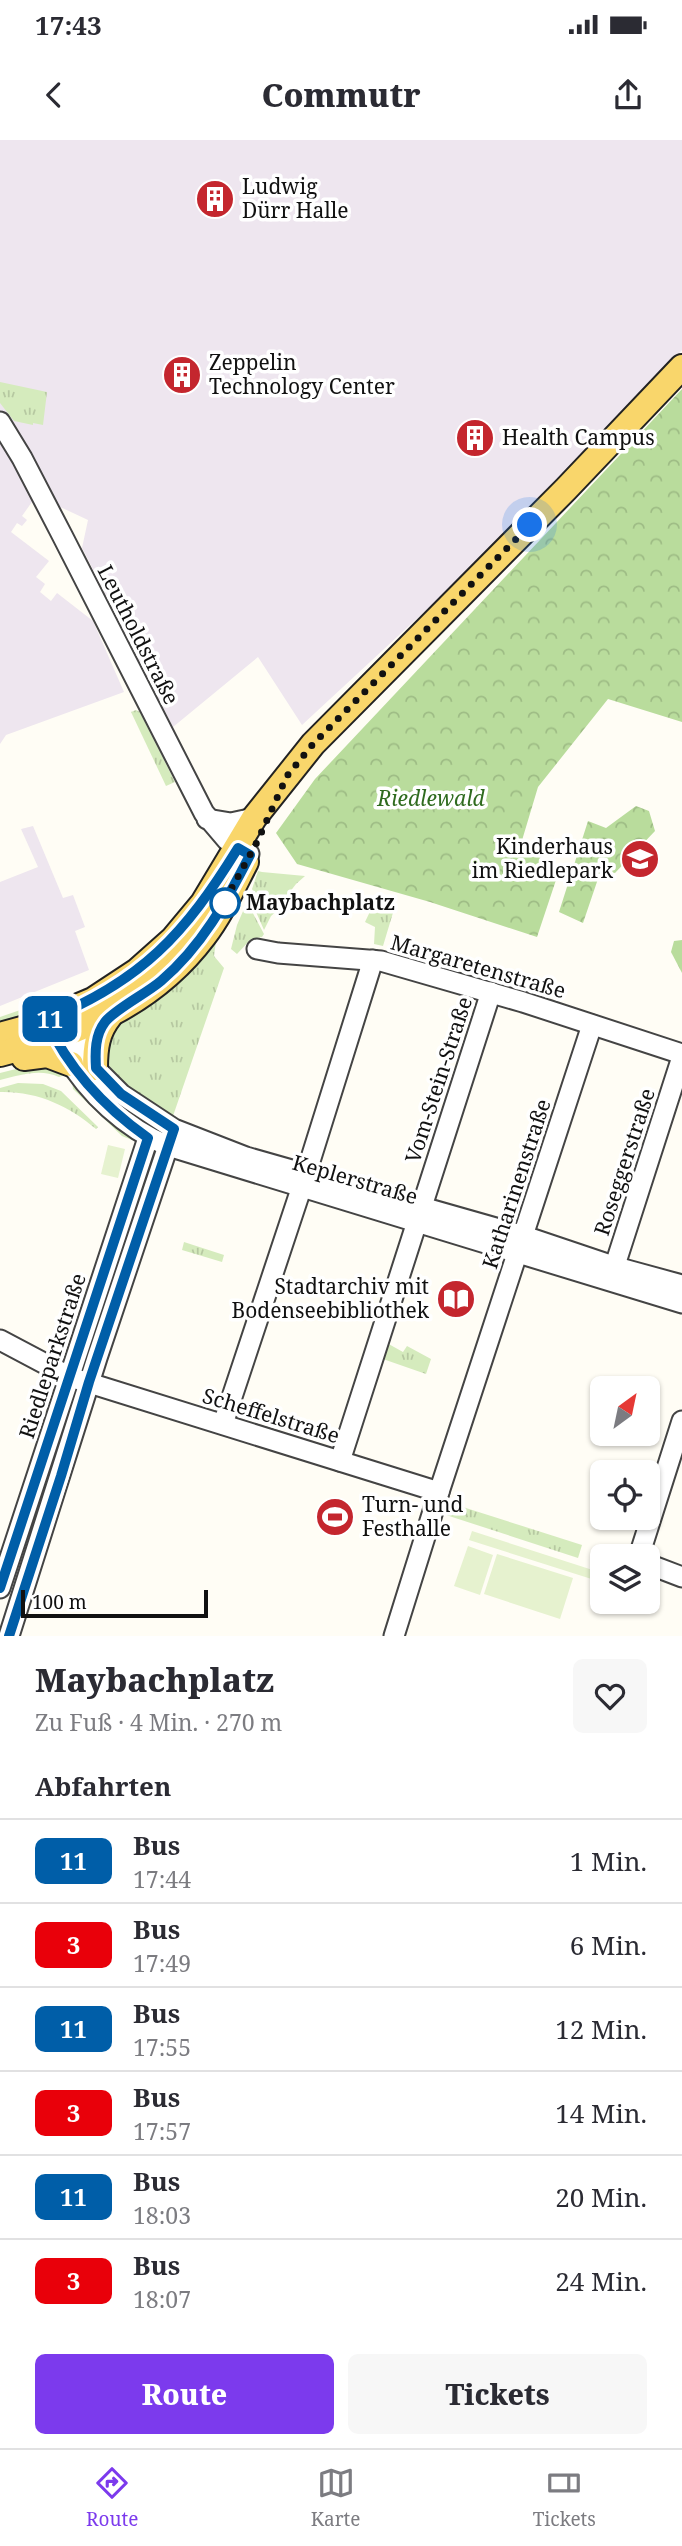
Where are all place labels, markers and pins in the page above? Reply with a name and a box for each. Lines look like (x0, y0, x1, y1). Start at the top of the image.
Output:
place label: Ludwig Dürr Halle (242, 172, 349, 224)
building icon: Ludwig Dürr Halle (194, 178, 236, 220)
place label: Zeppelin Technology Center (209, 348, 395, 400)
building icon: Zeppelin Technology Center (161, 354, 203, 396)
building icon: Health Campus (454, 417, 496, 459)
place label: Health Campus (502, 423, 655, 451)
place label: Kinderhaus im Riedlepark (472, 832, 614, 884)
school or university icon: Kinderhaus im Riedlepark (619, 838, 661, 880)
marker: Maybachplatz (210, 888, 240, 918)
place label: Maybachplatz (246, 888, 395, 916)
place label: Stadtarchiv mit Bodenseebibliothek (231, 1272, 430, 1324)
library icon: Stadtarchiv mit Bodenseebibliothek (435, 1278, 477, 1320)
place label: Turn- und Festhalle (362, 1490, 463, 1542)
sports icon: Turn- und Festhalle (314, 1496, 356, 1538)

